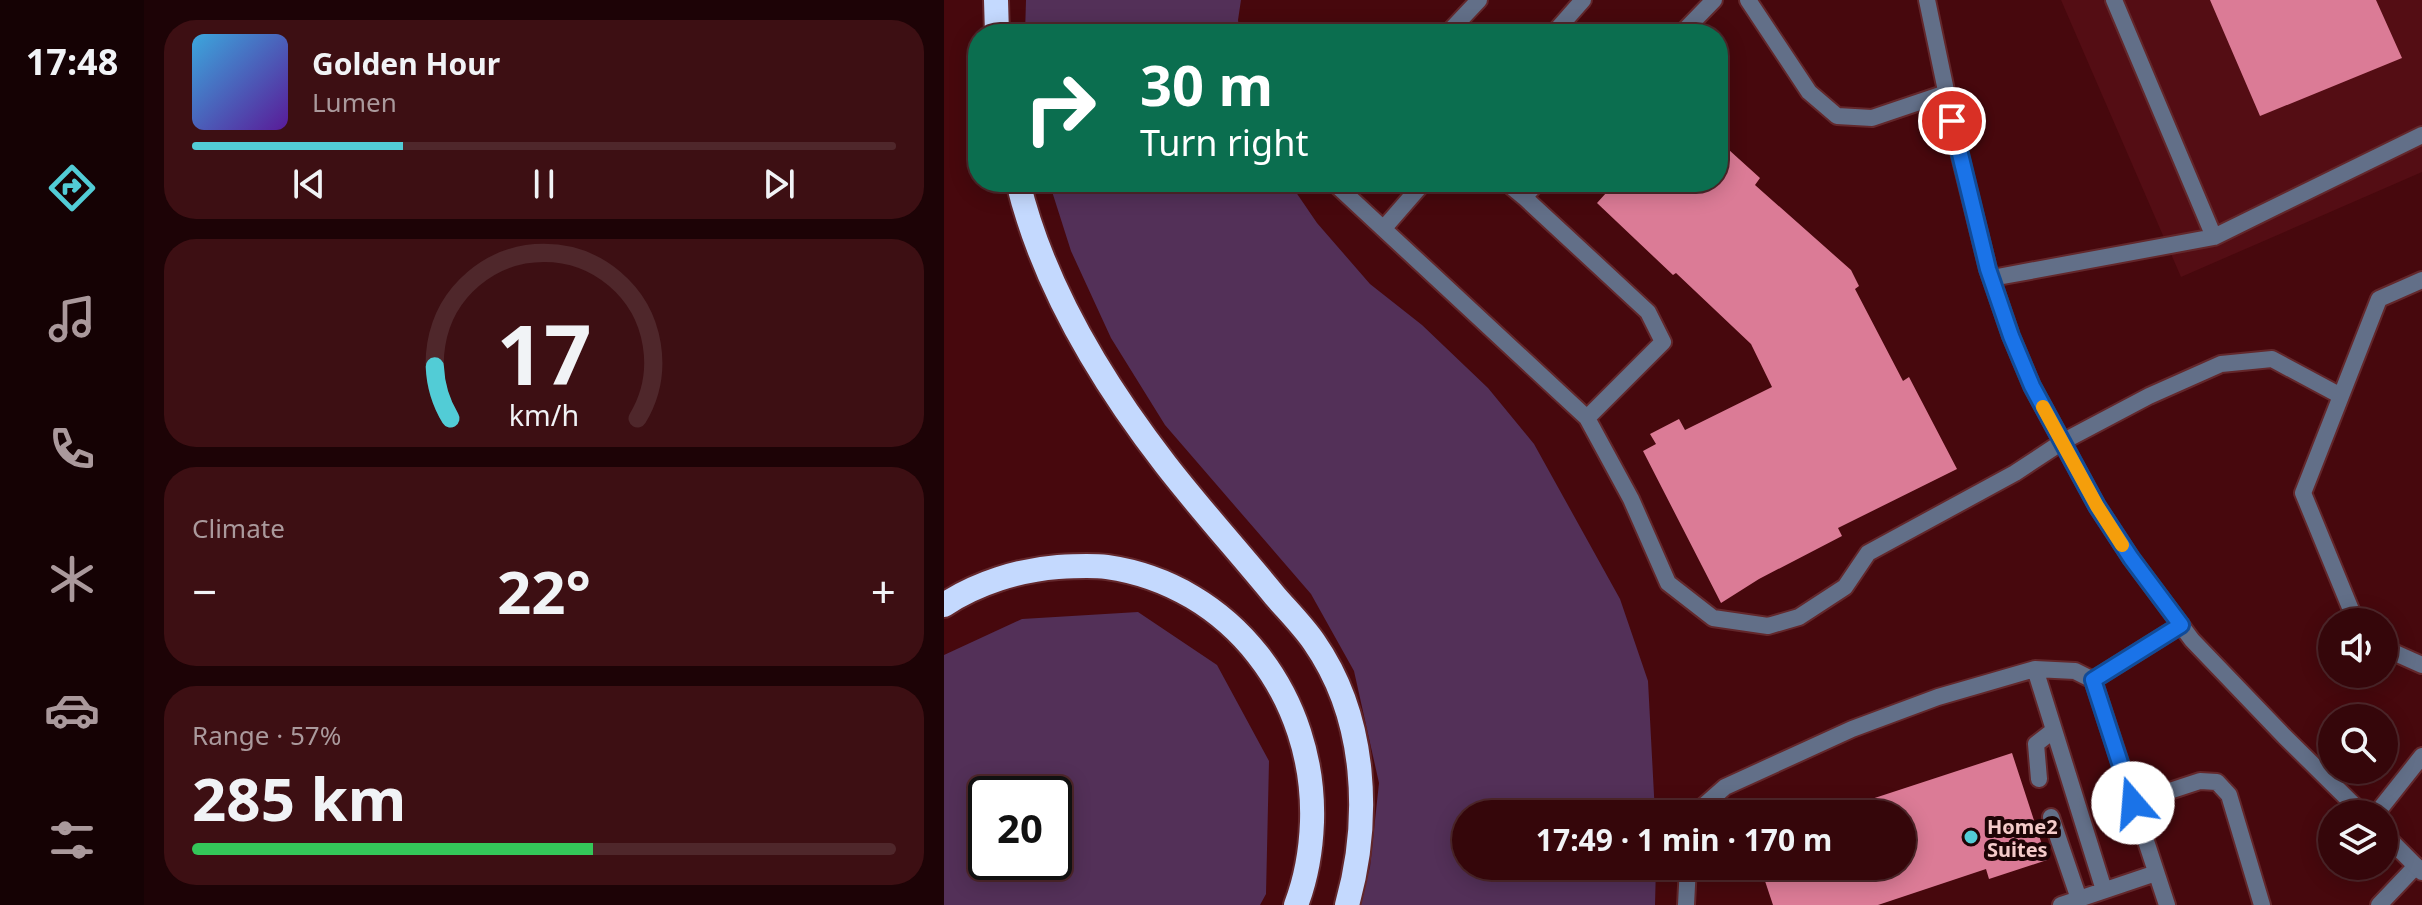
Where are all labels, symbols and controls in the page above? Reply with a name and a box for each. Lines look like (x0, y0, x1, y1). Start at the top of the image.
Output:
text: 17:48 (26, 37, 118, 86)
text: Golden Hour (312, 43, 500, 84)
text: 30 m (1140, 46, 1273, 122)
icon: right (1008, 56, 1112, 160)
text: Lumen (312, 84, 397, 120)
pin (1918, 87, 1986, 155)
icon: arrive (1930, 99, 1974, 143)
text: Turn right (1140, 118, 1308, 167)
icon: directions (44, 160, 100, 216)
icon: previous (287, 162, 331, 206)
icon: pause (522, 162, 566, 206)
icon: next (757, 162, 801, 206)
icon: music (44, 291, 100, 347)
text: 17 (496, 296, 592, 409)
text: km/h (509, 395, 579, 434)
icon: phone (44, 421, 100, 477)
text: Climate (192, 510, 285, 546)
text: 22° (497, 550, 591, 632)
icon: climate (44, 551, 100, 607)
text: − (192, 561, 217, 621)
text: + (871, 561, 896, 621)
map controls (2318, 608, 2398, 880)
button: sound (2318, 608, 2398, 688)
icon: car (44, 682, 100, 738)
button: search (2318, 704, 2398, 784)
text: Range · 57% (192, 717, 341, 753)
text: 285 km (192, 757, 406, 839)
position arrow (2091, 761, 2175, 845)
speed limit sign: 20 (968, 776, 1072, 880)
button: layers (2318, 800, 2398, 880)
icon: filters (44, 812, 100, 868)
place label: Home2 Suites (1987, 813, 2058, 863)
text: 17:49 · 1 min · 170 m (1536, 819, 1832, 860)
marker: Home2 Suites (1962, 828, 1980, 846)

